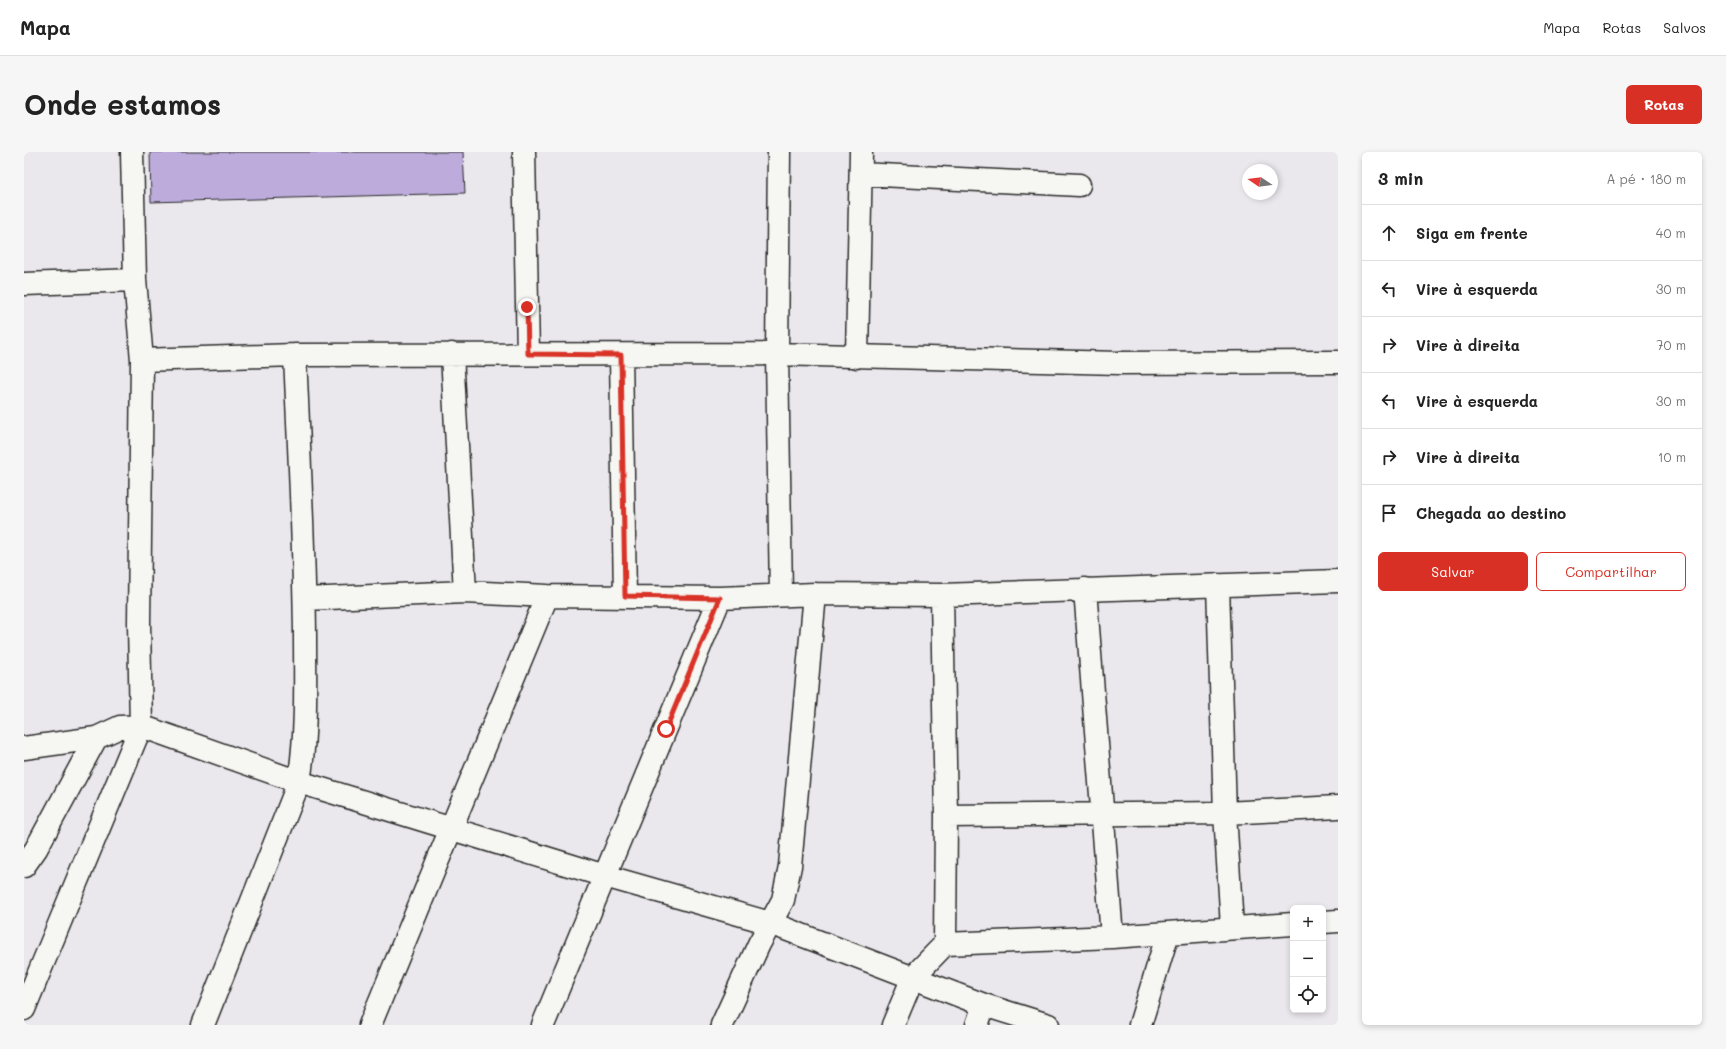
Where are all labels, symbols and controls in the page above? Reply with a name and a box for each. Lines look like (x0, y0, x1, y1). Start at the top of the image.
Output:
text: Mapa (20, 15, 71, 40)
text: Mapa (1543, 18, 1580, 37)
text: Rotas (1602, 18, 1641, 37)
text: Salvos (1663, 18, 1706, 37)
button: Rotas (1626, 85, 1702, 124)
text: Onde estamos (24, 86, 221, 122)
north arrow (1242, 164, 1278, 200)
text: 3 min (1378, 167, 1423, 189)
text: A pé · 180 m (1607, 170, 1686, 187)
icon: ahead (1378, 222, 1400, 244)
text: Siga em frente (1416, 223, 1528, 243)
text: 40 m (1656, 224, 1686, 241)
icon: left (1378, 278, 1400, 300)
text: Vire à esquerda (1416, 279, 1538, 299)
text: 30 m (1656, 280, 1686, 297)
route end (518, 298, 536, 316)
icon: right (1378, 334, 1400, 356)
text: Vire à direita (1416, 335, 1520, 355)
text: 70 m (1656, 336, 1686, 353)
icon: left (1378, 390, 1400, 412)
text: Vire à esquerda (1416, 391, 1538, 411)
text: 30 m (1656, 392, 1686, 409)
icon: right (1378, 446, 1400, 468)
text: Vire à direita (1416, 447, 1520, 467)
text: 10 m (1658, 448, 1686, 465)
icon: arrive (1378, 502, 1400, 524)
text: Chegada ao destino (1416, 503, 1566, 523)
button: Salvar (1378, 552, 1528, 591)
button: Compartilhar (1536, 552, 1686, 591)
route start (657, 720, 675, 738)
map controls (1290, 905, 1326, 1013)
button: + (1290, 905, 1326, 941)
button: − (1290, 941, 1326, 977)
button: locate (1290, 977, 1326, 1013)

